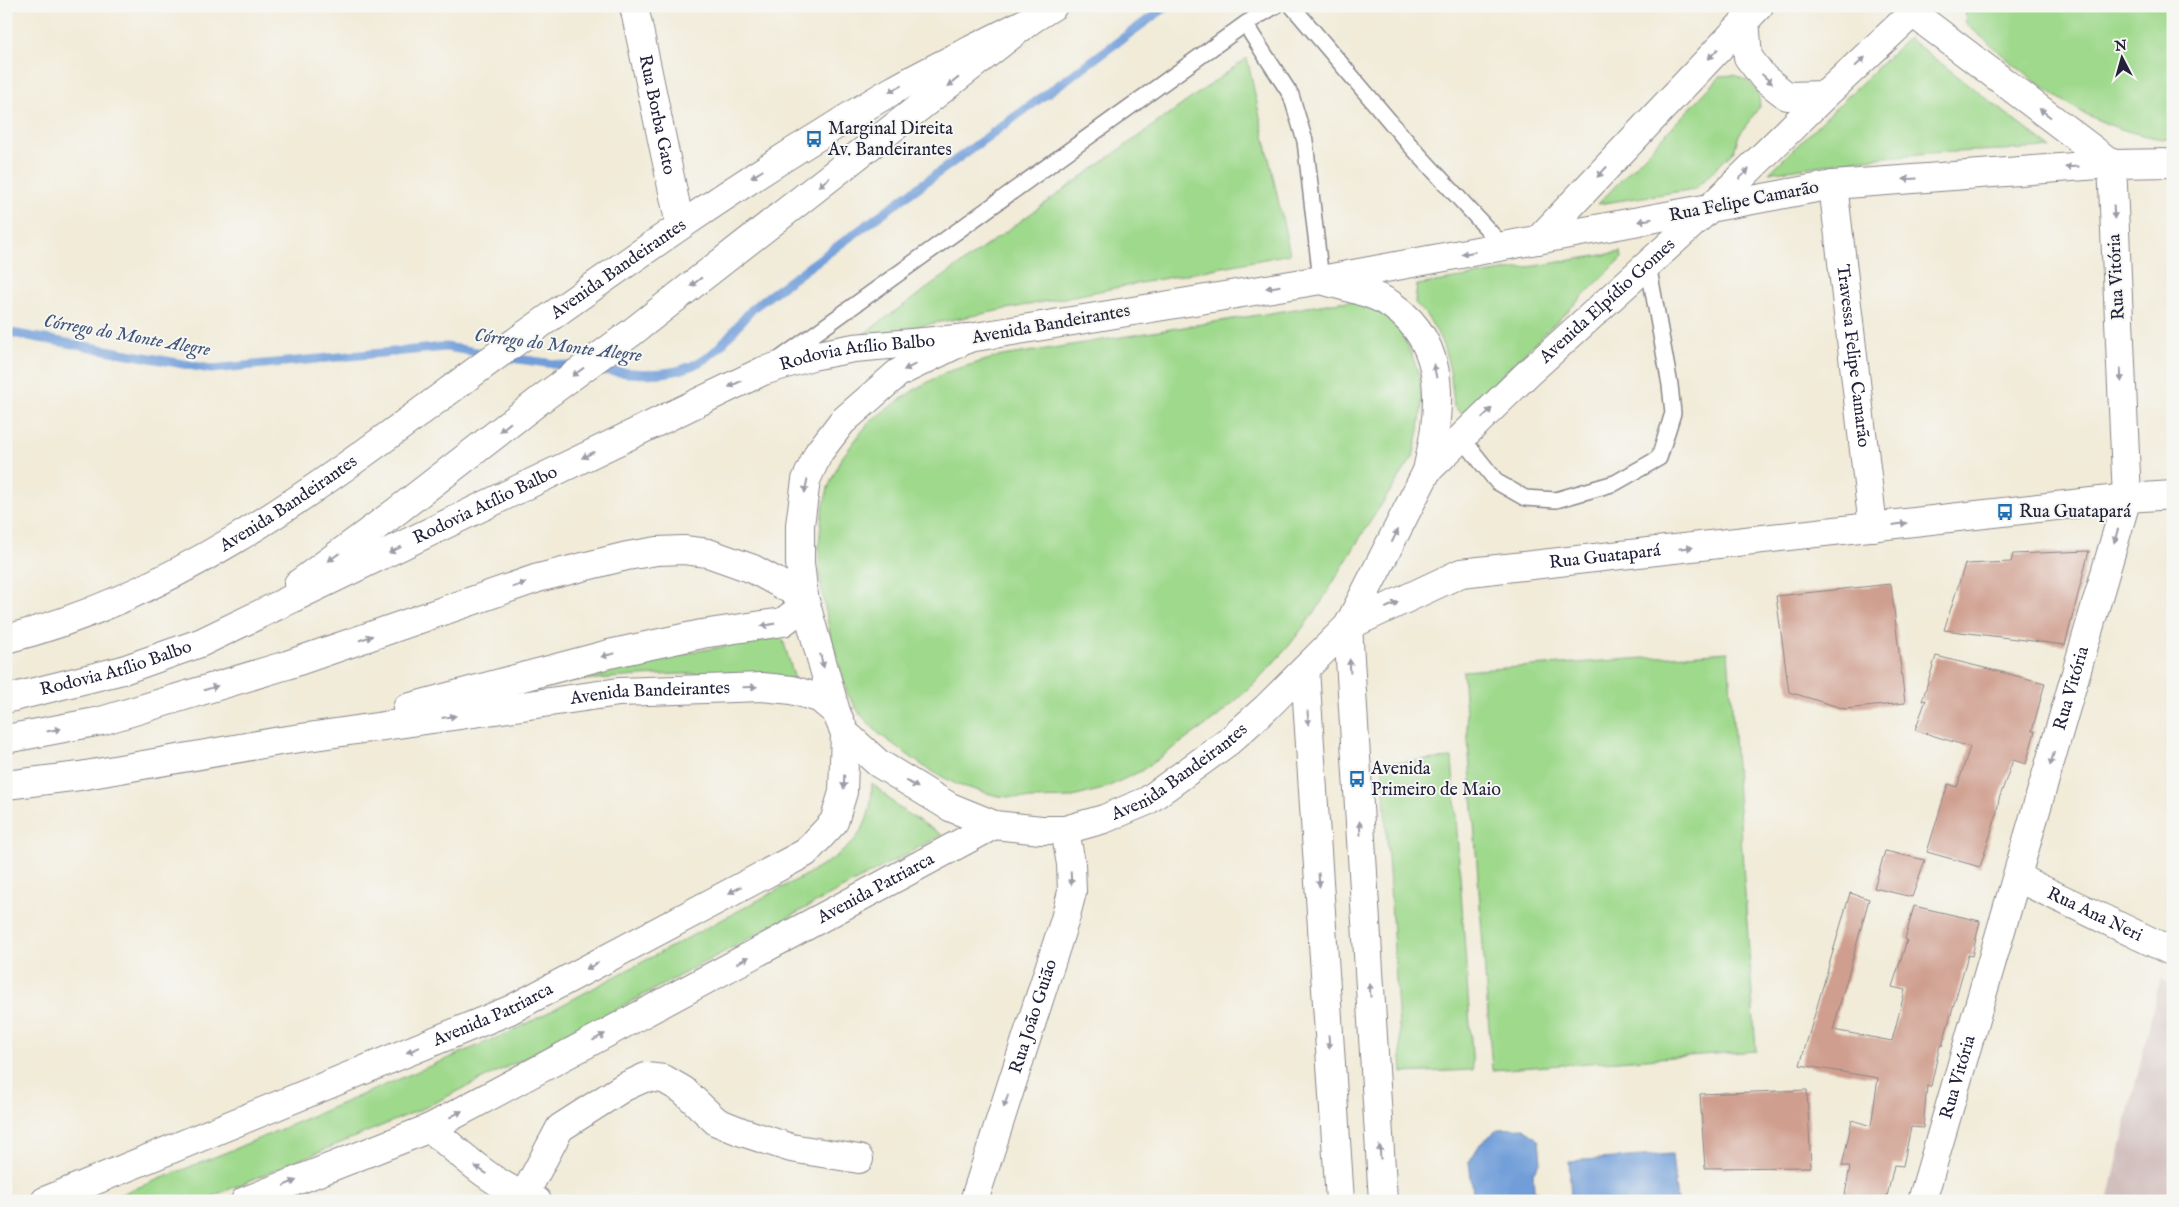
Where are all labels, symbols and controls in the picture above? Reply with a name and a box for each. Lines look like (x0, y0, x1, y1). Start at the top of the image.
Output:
north arrow (2096, 32, 2146, 82)
text: N (2113, 36, 2128, 56)
one-way arrow (1707, 47, 1719, 59)
street label: Rua Borba Gato (633, 52, 681, 177)
one-way arrow (1854, 56, 1867, 67)
one-way arrow (1760, 73, 1772, 85)
one-way arrow (946, 76, 959, 87)
one-way arrow (889, 85, 902, 94)
one-way arrow (2038, 108, 2052, 118)
place label: Marginal Direita Av. Bandeirantes (827, 118, 953, 162)
bus stop icon: Marginal Direita Av. Bandeirantes (804, 129, 824, 149)
one-way arrow (2063, 163, 2079, 171)
one-way arrow (1596, 166, 1608, 178)
one-way arrow (1738, 168, 1750, 180)
one-way arrow (750, 169, 763, 179)
one-way arrow (818, 176, 831, 187)
street label: Rua Felipe Camarão (1667, 176, 1821, 228)
one-way arrow (1901, 176, 1917, 184)
one-way arrow (2110, 205, 2118, 221)
street label: Avenida Bandeirantes (545, 214, 691, 325)
one-way arrow (1636, 217, 1652, 225)
street label: Avenida Elpídio Gomes (1534, 233, 1680, 369)
street label: Rua Vitória (2103, 233, 2131, 321)
one-way arrow (1459, 249, 1475, 257)
street label: Travessa Felipe Camarão (1831, 263, 1875, 449)
one-way arrow (690, 276, 703, 287)
one-way arrow (1264, 284, 1280, 292)
street label: Avenida Bandeirantes (969, 300, 1132, 350)
water label: Córrego do Monte Alegre (42, 310, 213, 363)
water label: Córrego do Monte Alegre (473, 324, 644, 368)
street label: Rodovia Atílio Balbo (777, 329, 936, 377)
one-way arrow (903, 363, 917, 371)
one-way arrow (1431, 364, 1439, 379)
one-way arrow (571, 367, 585, 377)
one-way arrow (2118, 367, 2126, 383)
one-way arrow (727, 380, 742, 388)
one-way arrow (1480, 407, 1492, 419)
one-way arrow (499, 421, 512, 432)
street label: Avenida Bandeirantes (215, 450, 362, 558)
one-way arrow (581, 451, 595, 459)
street label: Rodovia Atílio Balbo (409, 460, 561, 550)
one-way arrow (801, 479, 809, 495)
place label: Rua Guatapará (2019, 501, 2131, 524)
bus stop icon: Rua Guatapará (1995, 502, 2015, 522)
one-way arrow (1892, 520, 1908, 528)
one-way arrow (2112, 528, 2120, 543)
one-way arrow (1391, 529, 1399, 543)
street label: Rua Guatapará (1548, 539, 1662, 574)
one-way arrow (1679, 544, 1695, 552)
one-way arrow (388, 546, 402, 554)
one-way arrow (327, 552, 341, 562)
one-way arrow (512, 581, 527, 589)
one-way arrow (1385, 601, 1399, 609)
one-way arrow (760, 621, 775, 629)
one-way arrow (358, 634, 373, 641)
street label: Rodovia Atílio Balbo (37, 635, 195, 702)
street label: Rua Vitória (2048, 644, 2095, 733)
one-way arrow (601, 651, 616, 659)
one-way arrow (819, 654, 827, 669)
one-way arrow (1346, 657, 1354, 673)
street label: Avenida Bandeirantes (568, 677, 730, 711)
one-way arrow (204, 683, 219, 691)
one-way arrow (742, 683, 758, 691)
one-way arrow (1305, 710, 1313, 726)
one-way arrow (442, 712, 458, 720)
street label: Avenida Bandeirantes (1107, 718, 1253, 826)
one-way arrow (47, 725, 63, 733)
one-way arrow (2047, 752, 2055, 767)
place label: Avenida Primeiro de Maio (1370, 758, 1501, 802)
bus stop icon: Avenida Primeiro de Maio (1347, 769, 1367, 789)
one-way arrow (839, 774, 847, 790)
one-way arrow (905, 779, 918, 789)
one-way arrow (1355, 819, 1363, 835)
street label: Avenida Patriarca (813, 848, 938, 930)
one-way arrow (1068, 871, 1076, 887)
one-way arrow (1315, 872, 1323, 888)
street label: Rua Ana Neri (2043, 882, 2146, 947)
one-way arrow (728, 886, 743, 894)
one-way arrow (735, 956, 750, 964)
street label: Rua João Guião (1004, 956, 1063, 1076)
one-way arrow (585, 962, 599, 970)
street label: Avenida Patriarca (429, 978, 557, 1052)
one-way arrow (1366, 982, 1374, 998)
street label: Rua Vitória (1935, 1032, 1981, 1122)
one-way arrow (592, 1033, 607, 1041)
one-way arrow (1326, 1034, 1334, 1050)
one-way arrow (406, 1046, 420, 1054)
one-way arrow (1002, 1093, 1009, 1108)
one-way arrow (449, 1110, 464, 1118)
one-way arrow (1376, 1144, 1384, 1160)
one-way arrow (474, 1166, 488, 1175)
one-way arrow (283, 1179, 298, 1187)

